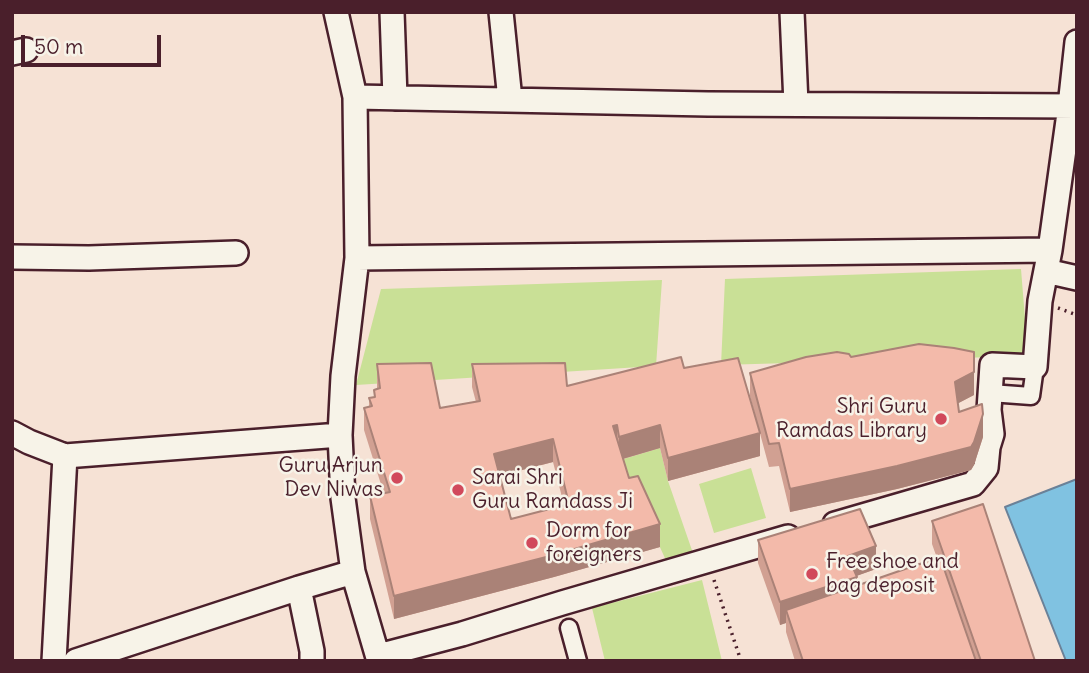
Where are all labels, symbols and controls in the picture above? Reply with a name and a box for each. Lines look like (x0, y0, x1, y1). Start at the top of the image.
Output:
scale bar (24, 21, 164, 65)
text: 50 m (34, 33, 83, 60)
place label: Shri Guru Ramdas Library (776, 394, 927, 444)
marker: Shri Guru Ramdas Library (933, 411, 949, 427)
place label: Guru Arjun Dev Niwas (279, 453, 383, 503)
place label: Sarai Shri Guru Ramdass Ji (472, 465, 633, 515)
marker: Guru Arjun Dev Niwas (389, 470, 405, 486)
marker: Sarai Shri Guru Ramdass Ji (450, 482, 466, 498)
place label: Dorm for foreigners (546, 518, 642, 568)
marker: Dorm for foreigners (524, 535, 540, 551)
place label: Free shoe and bag deposit (826, 549, 959, 599)
marker: Free shoe and bag deposit (804, 566, 820, 582)

